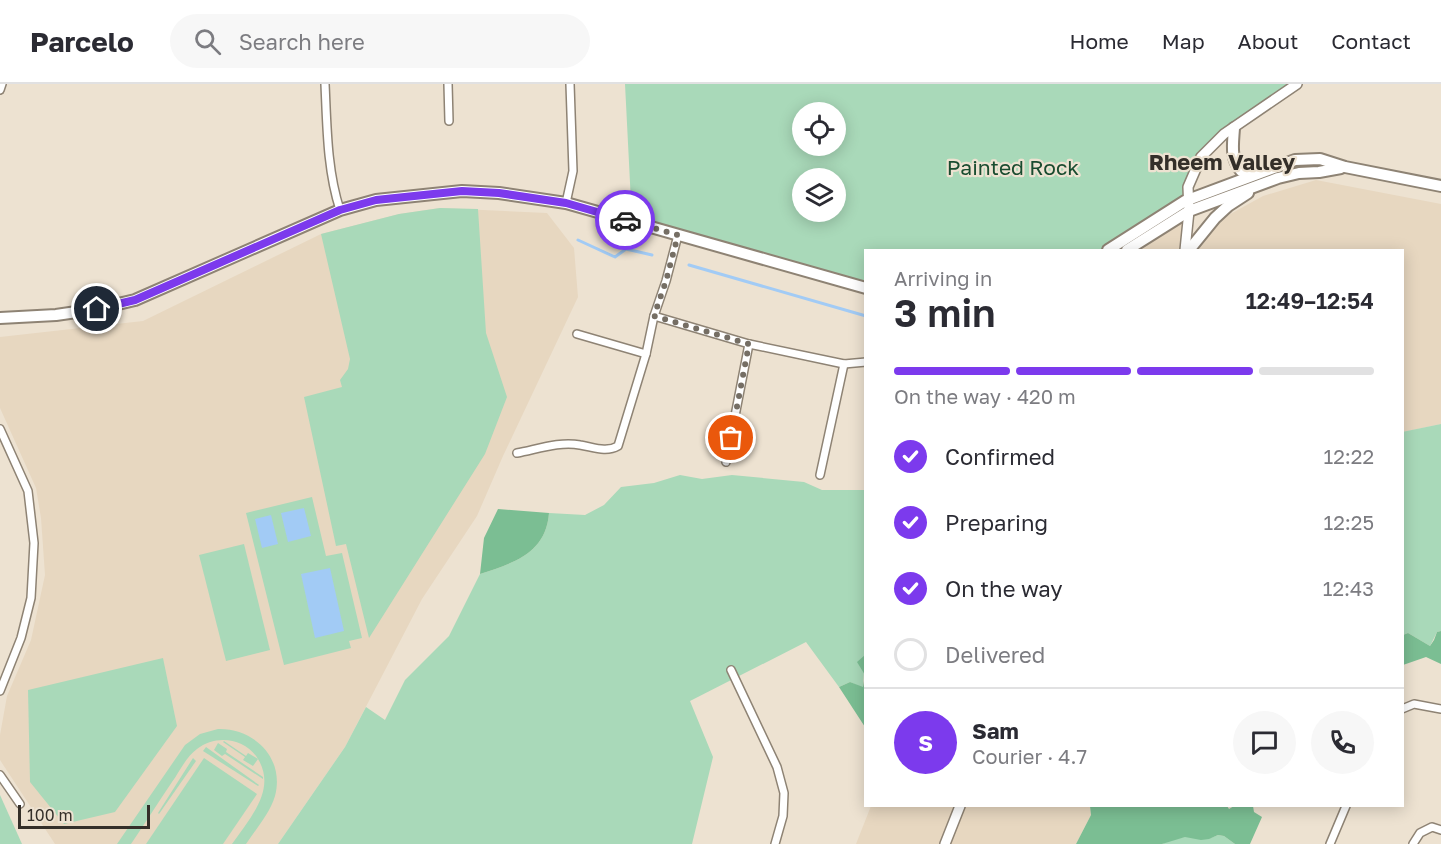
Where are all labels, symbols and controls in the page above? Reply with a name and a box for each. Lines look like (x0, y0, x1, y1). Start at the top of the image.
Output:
search box (170, 14, 590, 68)
text: Parcelo (30, 25, 134, 58)
icon: search (191, 25, 224, 58)
text: Search here (239, 28, 365, 55)
text: Home (1069, 28, 1129, 54)
text: Map (1162, 28, 1205, 54)
text: About (1238, 28, 1298, 54)
text: Contact (1331, 28, 1411, 54)
map controls (792, 102, 846, 222)
button: locate (792, 102, 846, 156)
district label: Rheem Valley (1149, 148, 1295, 175)
park label: Painted Rock (947, 154, 1079, 180)
button: layers (792, 168, 846, 222)
courier (595, 190, 655, 250)
icon: car (609, 204, 642, 237)
text: Arriving in (894, 266, 992, 290)
pin (71, 283, 122, 334)
text: 12:49–12:54 (1246, 287, 1374, 314)
text: 3 min (894, 289, 996, 336)
icon: home (80, 292, 113, 325)
text: On the way · 420 m (894, 384, 1076, 408)
pin (705, 412, 756, 463)
icon: bag (714, 421, 747, 454)
icon: check (894, 440, 927, 473)
text: Confirmed (945, 443, 1055, 470)
text: 12:22 (1324, 444, 1374, 468)
icon: check (894, 506, 927, 539)
text: Preparing (945, 509, 1048, 536)
text: 12:25 (1324, 510, 1374, 534)
icon: check (894, 572, 927, 605)
text: On the way (945, 575, 1063, 602)
text: 12:43 (1323, 576, 1374, 600)
text: Delivered (945, 641, 1045, 668)
button: chat (1233, 711, 1296, 774)
button: phone (1311, 711, 1374, 774)
text: Sam (972, 717, 1019, 744)
text: S (918, 729, 933, 756)
text: Courier · 4.7 (972, 744, 1087, 768)
scale bar (18, 802, 150, 830)
text: 100 m (27, 805, 73, 825)

